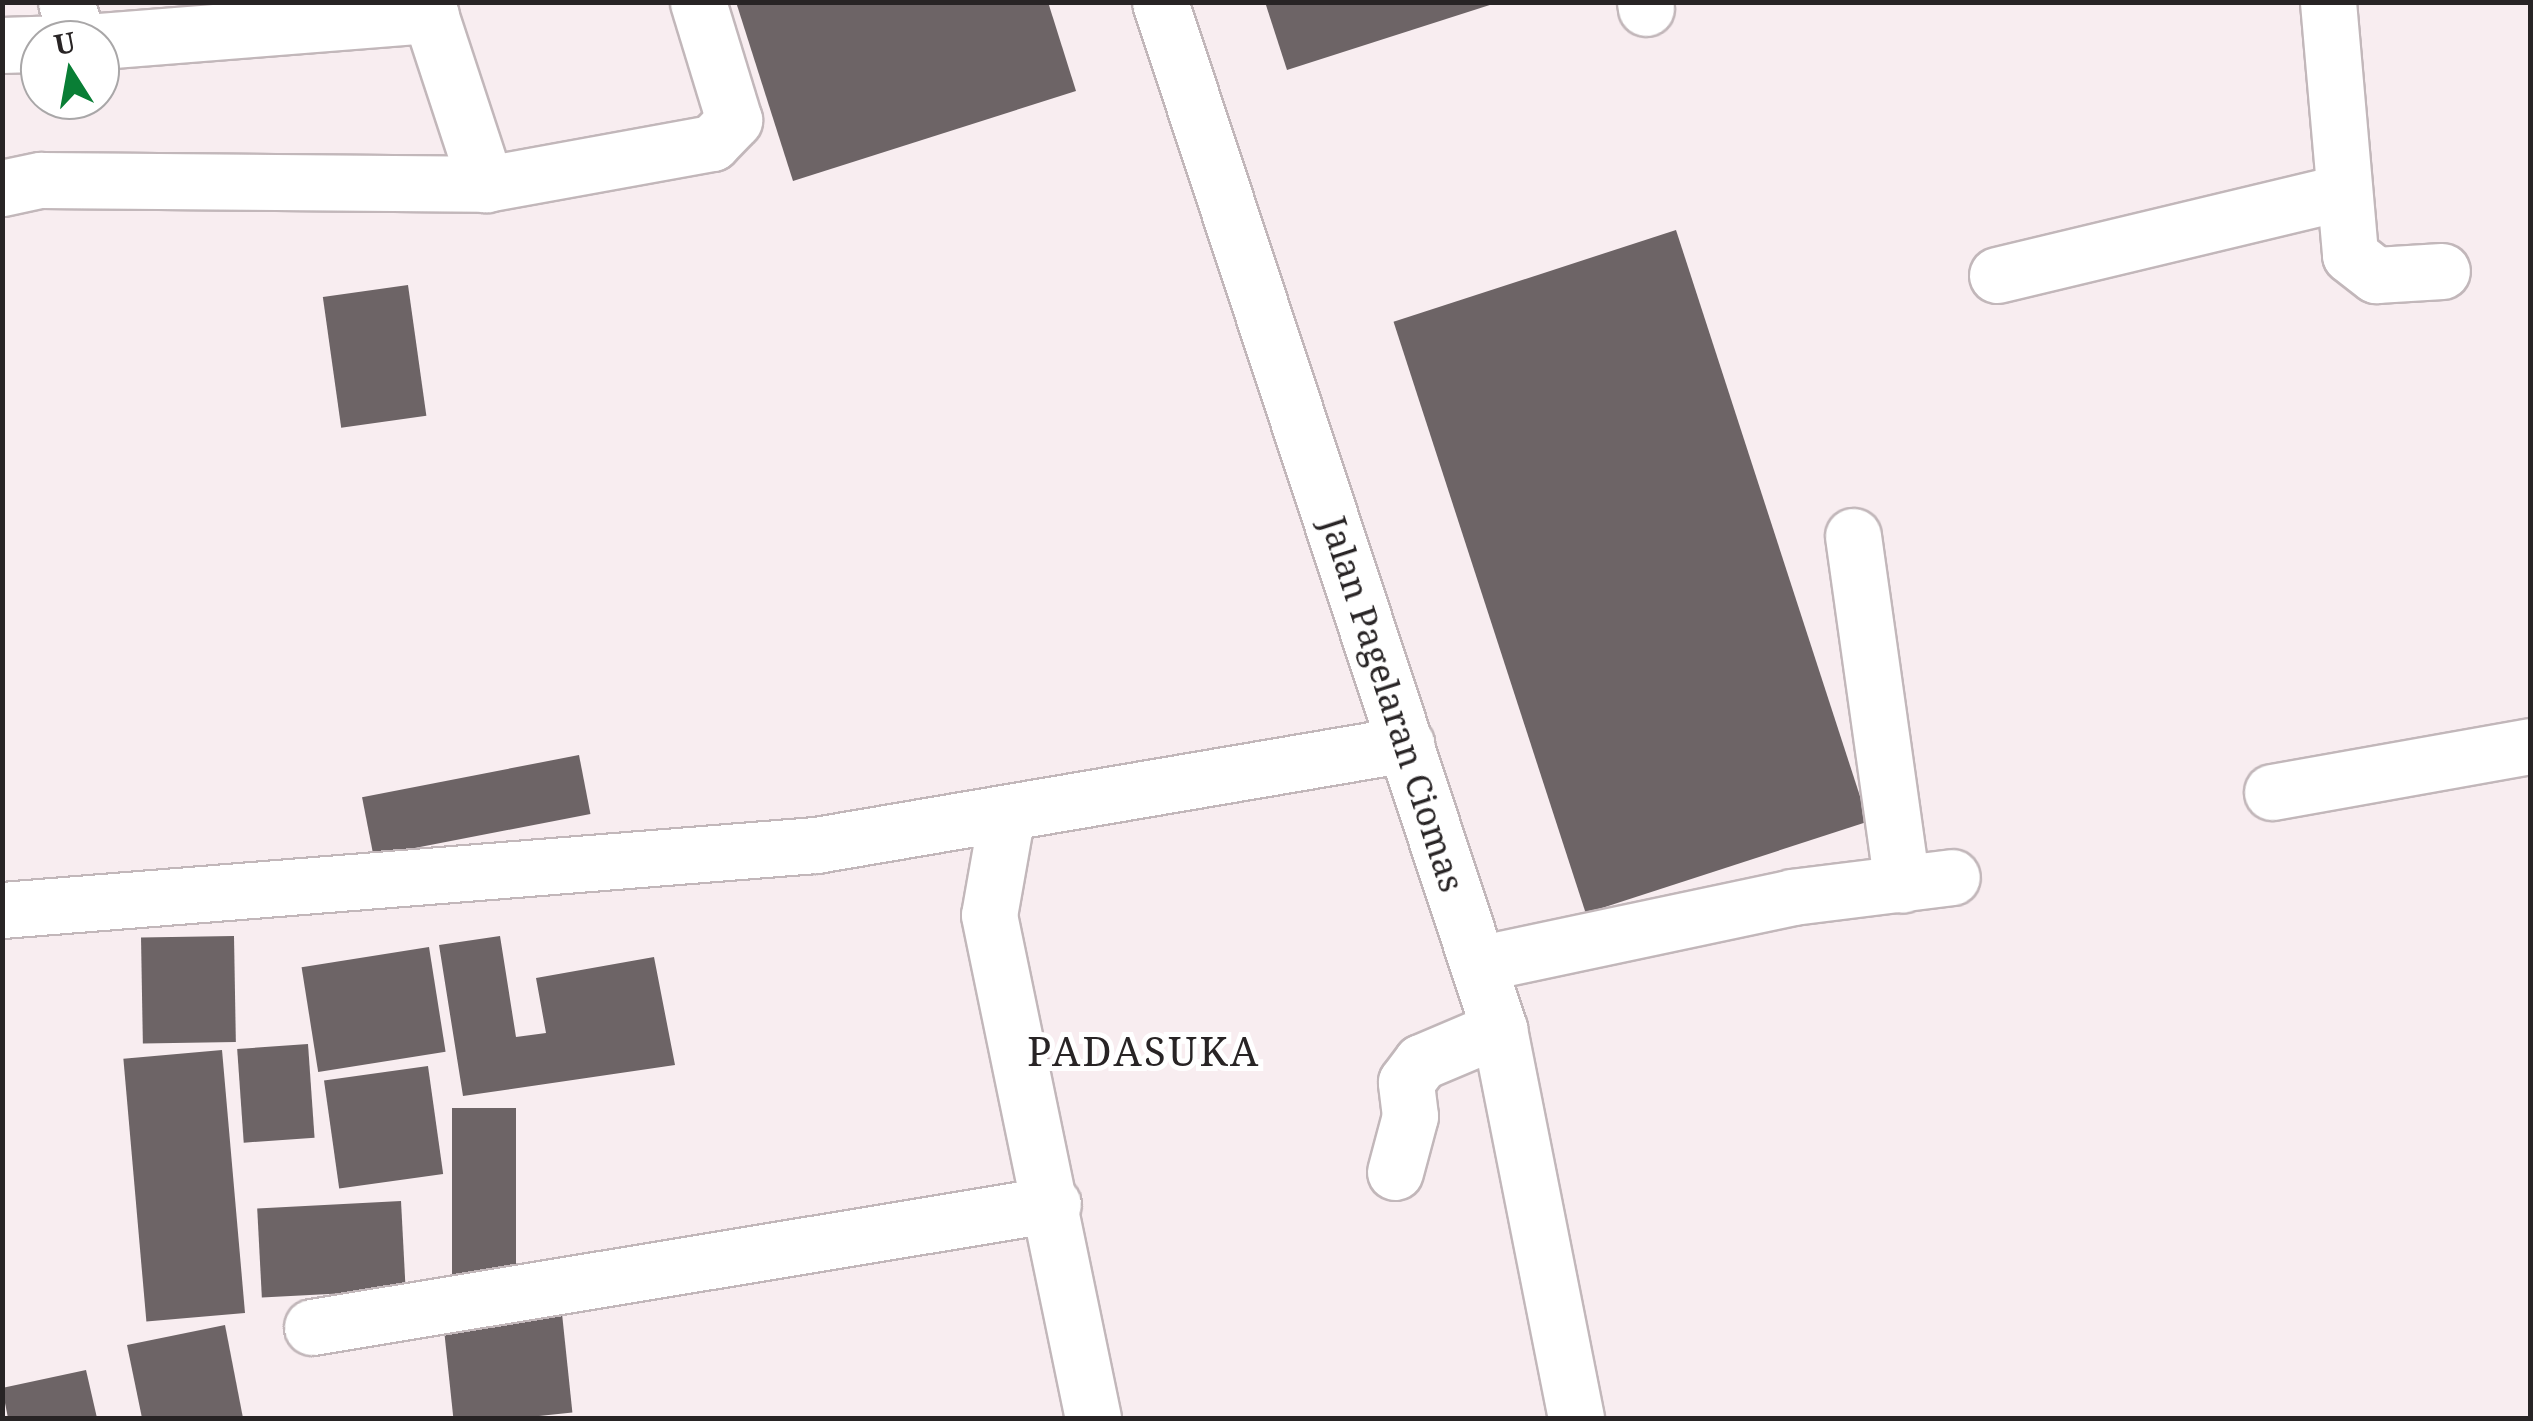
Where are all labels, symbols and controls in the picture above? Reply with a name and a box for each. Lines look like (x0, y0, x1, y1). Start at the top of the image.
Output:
north arrow (20, 20, 120, 120)
text: U (51, 22, 79, 63)
street label: Jalan Pagelaran Ciomas (1312, 511, 1474, 897)
district label: PADASUKA (1027, 1027, 1261, 1075)

